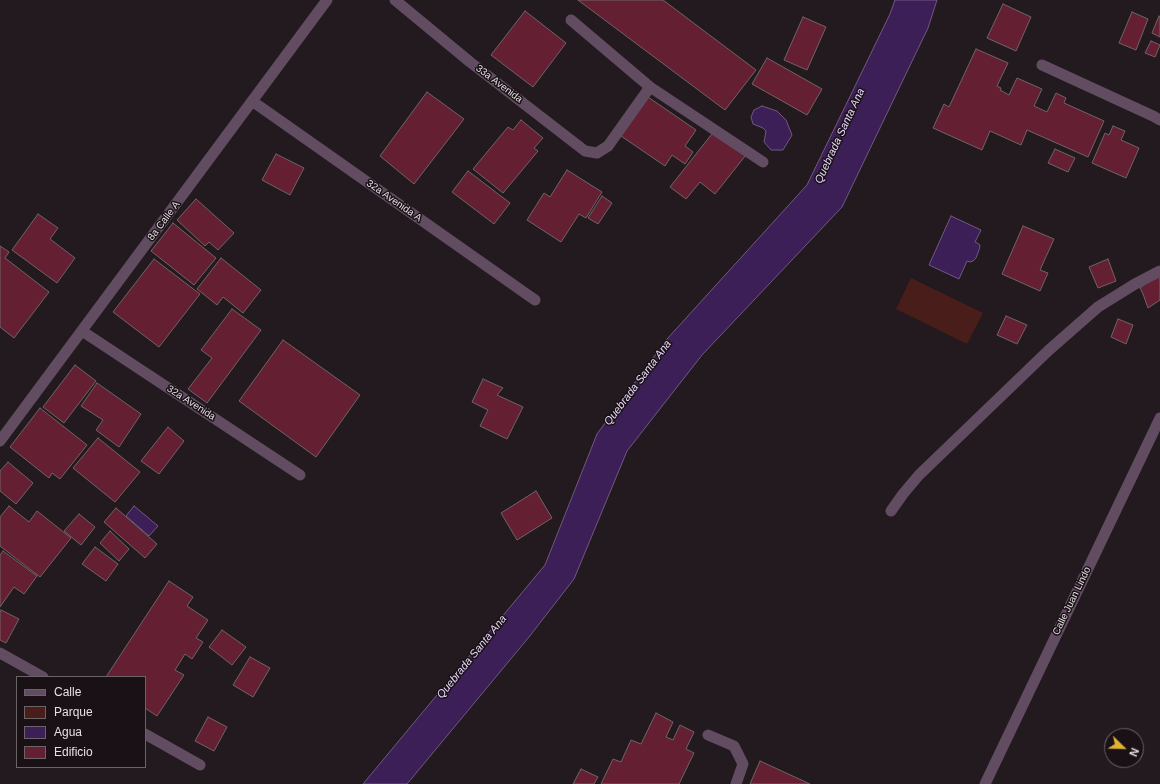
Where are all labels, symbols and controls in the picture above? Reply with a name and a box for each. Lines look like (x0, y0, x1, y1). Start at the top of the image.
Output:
street label: 33a Avenida (473, 63, 525, 105)
water label: Quebrada Santa Ana (812, 86, 868, 186)
street label: 32a Avenida A (364, 177, 424, 225)
street label: 8a Calle A (145, 199, 183, 243)
water label: Quebrada Santa Ana (602, 338, 674, 428)
street label: 32a Avenida (164, 383, 218, 423)
street label: Calle Juan Lindo (1050, 565, 1094, 637)
water label: Quebrada Santa Ana (434, 613, 510, 701)
legend (16, 676, 146, 768)
text: Calle (54, 685, 81, 699)
text: Parque (54, 705, 93, 719)
text: Agua (54, 725, 82, 739)
north arrow (1104, 728, 1144, 768)
text: Edificio (54, 745, 93, 759)
text: N (1127, 746, 1141, 758)

